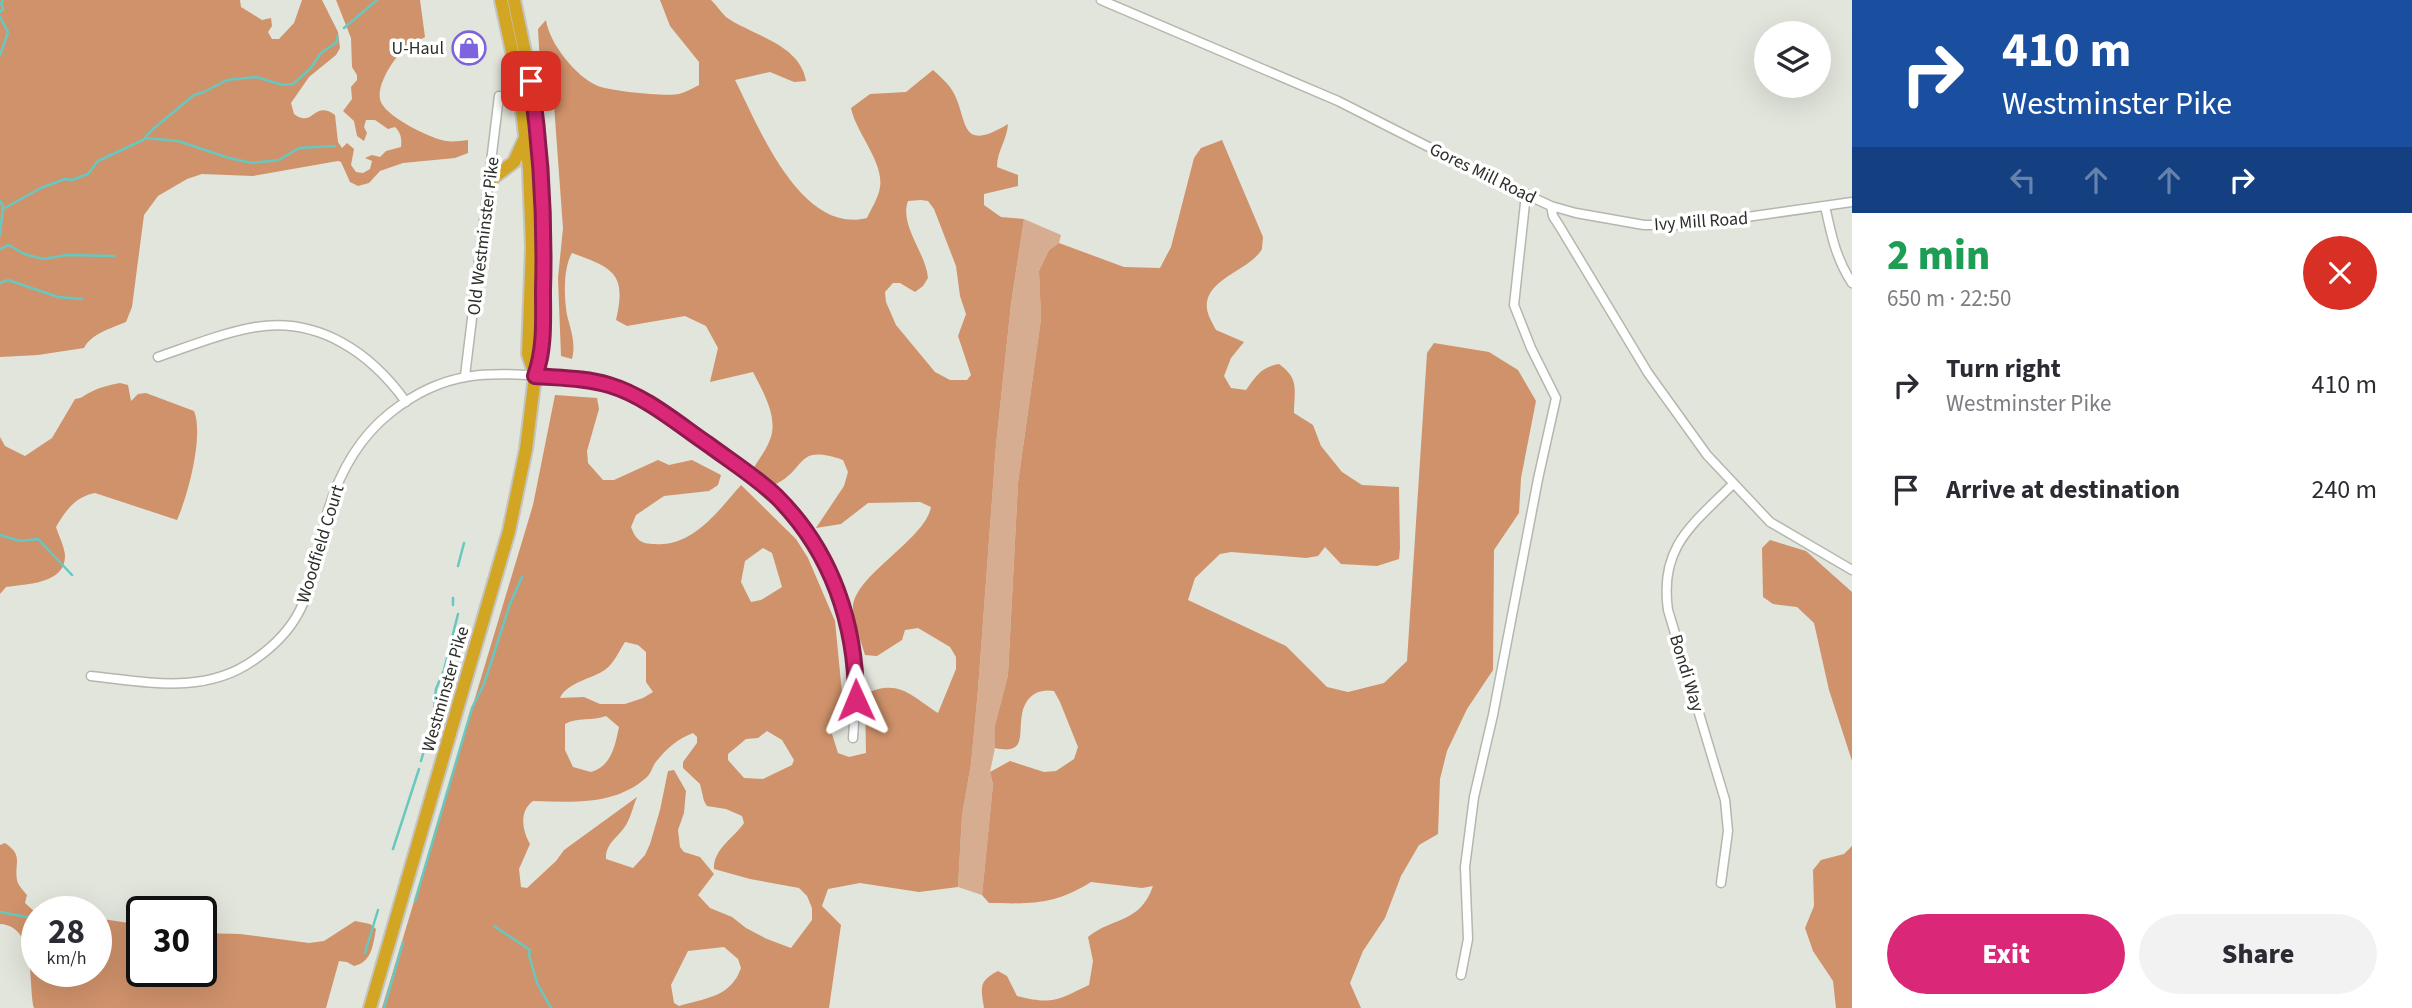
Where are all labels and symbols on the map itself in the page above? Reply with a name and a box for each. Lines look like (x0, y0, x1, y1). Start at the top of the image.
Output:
shop icon: U-Haul (450, 29, 488, 67)
place label: U-Haul (392, 36, 444, 61)
pin (501, 51, 561, 111)
street label: Gores Mill Road (1425, 137, 1540, 210)
street label: Old Westminster Pike (461, 155, 506, 317)
street label: Ivy Mill Road (1653, 206, 1749, 237)
street label: Woodfield Court (291, 482, 350, 606)
street label: Westminster Pike (416, 623, 475, 755)
street label: Bondi Way (1663, 631, 1710, 715)
position arrow (819, 663, 893, 737)
speed limit sign: 30 (126, 896, 217, 987)

